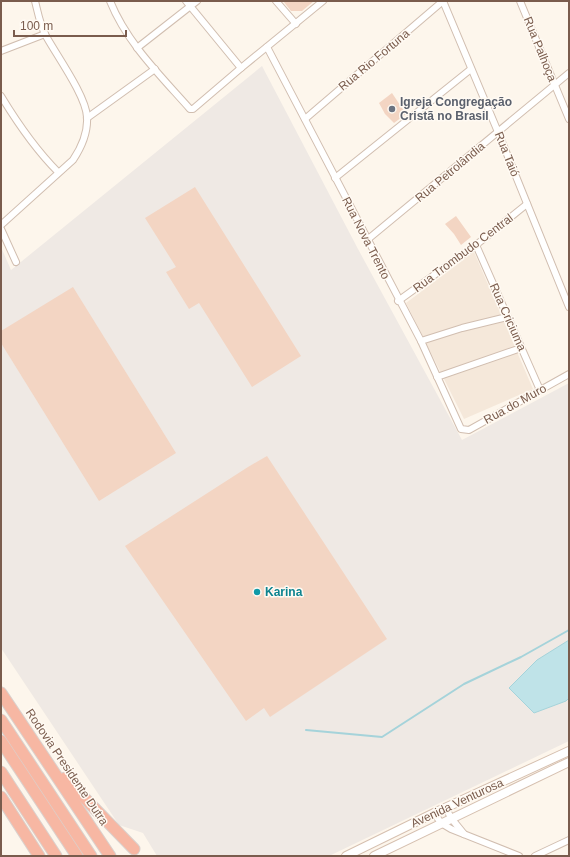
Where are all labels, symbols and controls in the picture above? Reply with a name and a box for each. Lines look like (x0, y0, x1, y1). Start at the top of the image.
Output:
scale bar (14, 12, 126, 38)
street label: Rua Palhoça (521, 15, 559, 84)
text: 100 m (20, 19, 53, 33)
street label: Rua Rio Fortuna (336, 26, 412, 94)
place label: Igreja Congregação Cristã no Brasil (400, 95, 512, 123)
marker: Igreja Congregação Cristã no Brasil (387, 104, 397, 114)
street label: Rua Taió (492, 130, 522, 179)
street label: Rua Petrolândia (413, 139, 488, 205)
street label: Rua Nova Trento (339, 194, 393, 282)
street label: Rua Trombudo Central (410, 211, 516, 295)
street label: Rua Criciuma (487, 281, 529, 353)
street label: Rua do Muro (481, 381, 549, 427)
place label: Karina (265, 585, 303, 599)
marker: Karina (252, 587, 262, 597)
street label: Rodovia Presidente Dutra (23, 706, 111, 828)
street label: Avenida Venturosa (408, 775, 506, 831)

